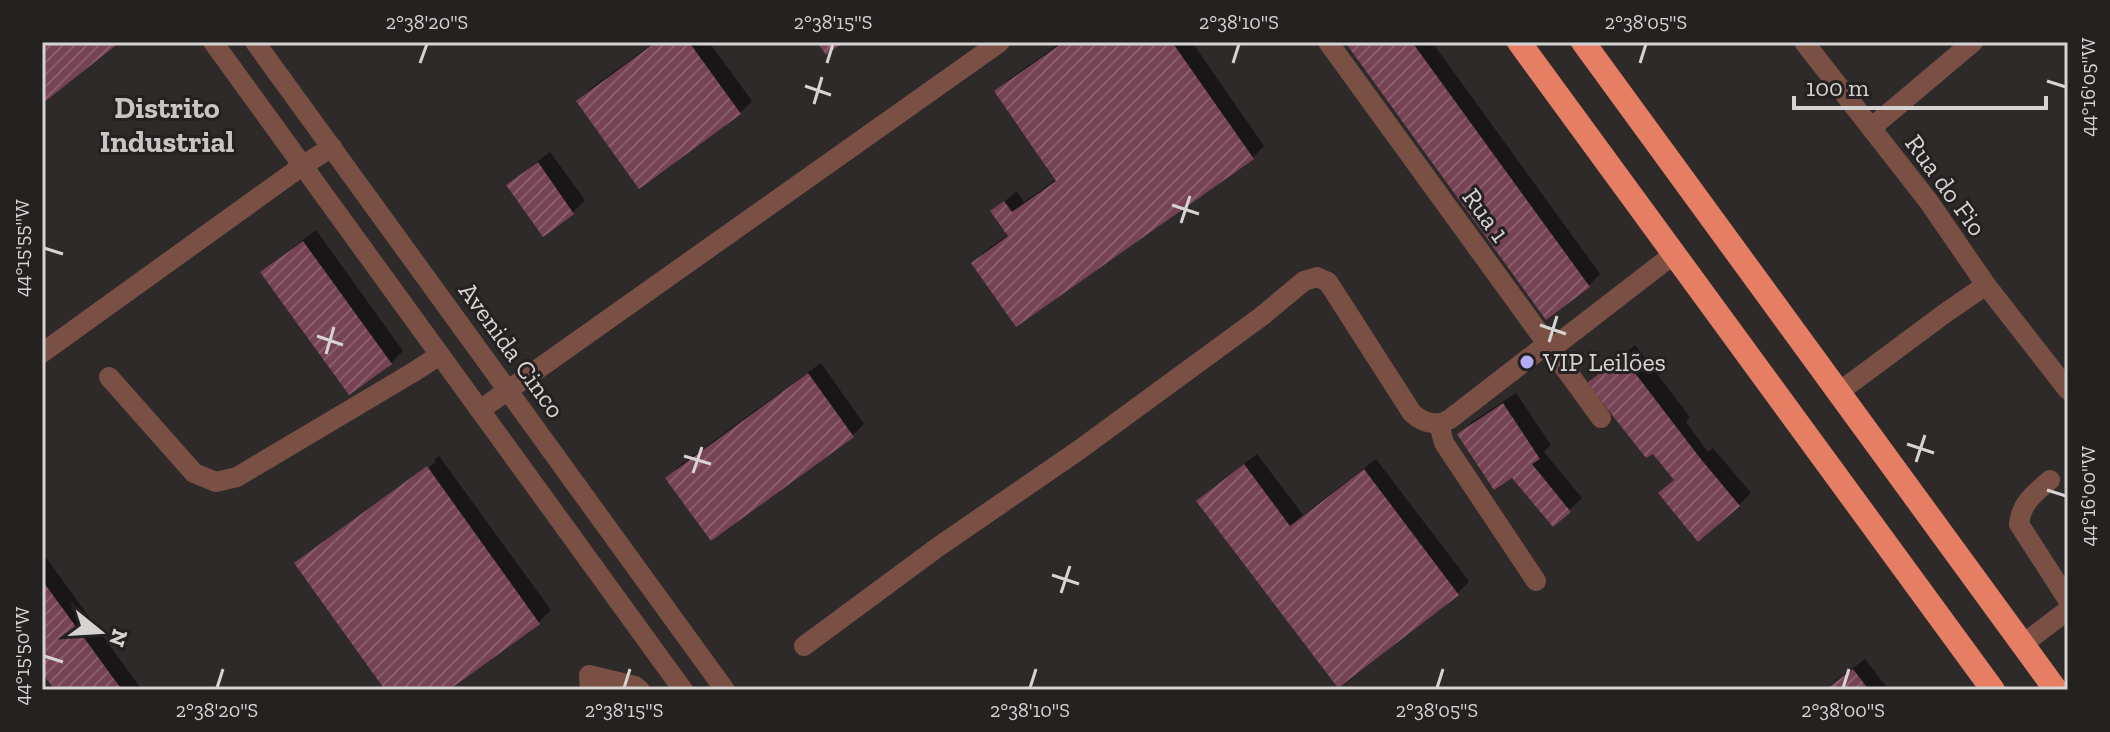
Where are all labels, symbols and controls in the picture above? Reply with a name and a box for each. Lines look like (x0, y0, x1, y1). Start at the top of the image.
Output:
text: 2°38'20"S (386, 10, 468, 34)
text: 2°38'15"S (794, 10, 872, 34)
text: 2°38'10"S (1199, 10, 1279, 34)
text: 2°38'05"S (1605, 10, 1687, 34)
text: 44°16'05"W (2076, 37, 2100, 137)
scale bar (1794, 60, 2046, 110)
text: 100 m (1806, 73, 1869, 102)
district label: Distrito Industrial (100, 90, 235, 160)
street label: Rua do Fio (1898, 128, 1994, 242)
street label: Rua 1 (1456, 182, 1516, 248)
text: 44°15'55"W (10, 199, 34, 297)
street label: Avenida Cinco (452, 276, 572, 424)
place label: VIP Leilões (1542, 346, 1666, 378)
marker: VIP Leilões (1518, 353, 1536, 371)
text: 44°16'00"W (2076, 446, 2100, 546)
north arrow (60, 592, 140, 672)
text: 44°15'50"W (10, 606, 34, 705)
text: N (103, 626, 134, 650)
text: 2°38'20"S (176, 698, 258, 722)
text: 2°38'15"S (585, 698, 663, 722)
text: 2°38'10"S (990, 698, 1070, 722)
text: 2°38'05"S (1396, 698, 1478, 722)
text: 2°38'00"S (1801, 698, 1885, 722)

